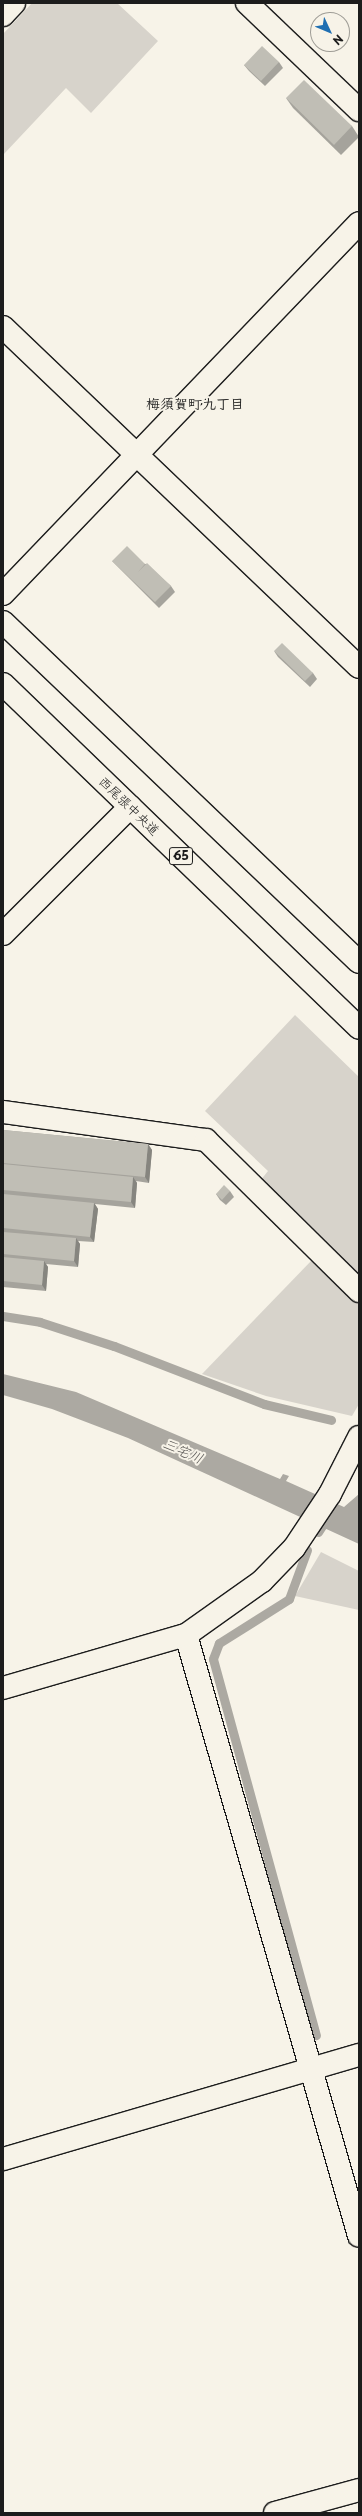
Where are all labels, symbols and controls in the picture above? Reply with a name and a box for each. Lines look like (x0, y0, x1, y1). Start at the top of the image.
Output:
north arrow (310, 12, 350, 52)
text: N (329, 31, 347, 49)
district label: 梅須賀町九丁目 (146, 396, 244, 412)
street label: 西尾張中央道 (96, 773, 162, 839)
road number: 65 (168, 846, 194, 866)
water label: 三宅川 (160, 1435, 206, 1467)

